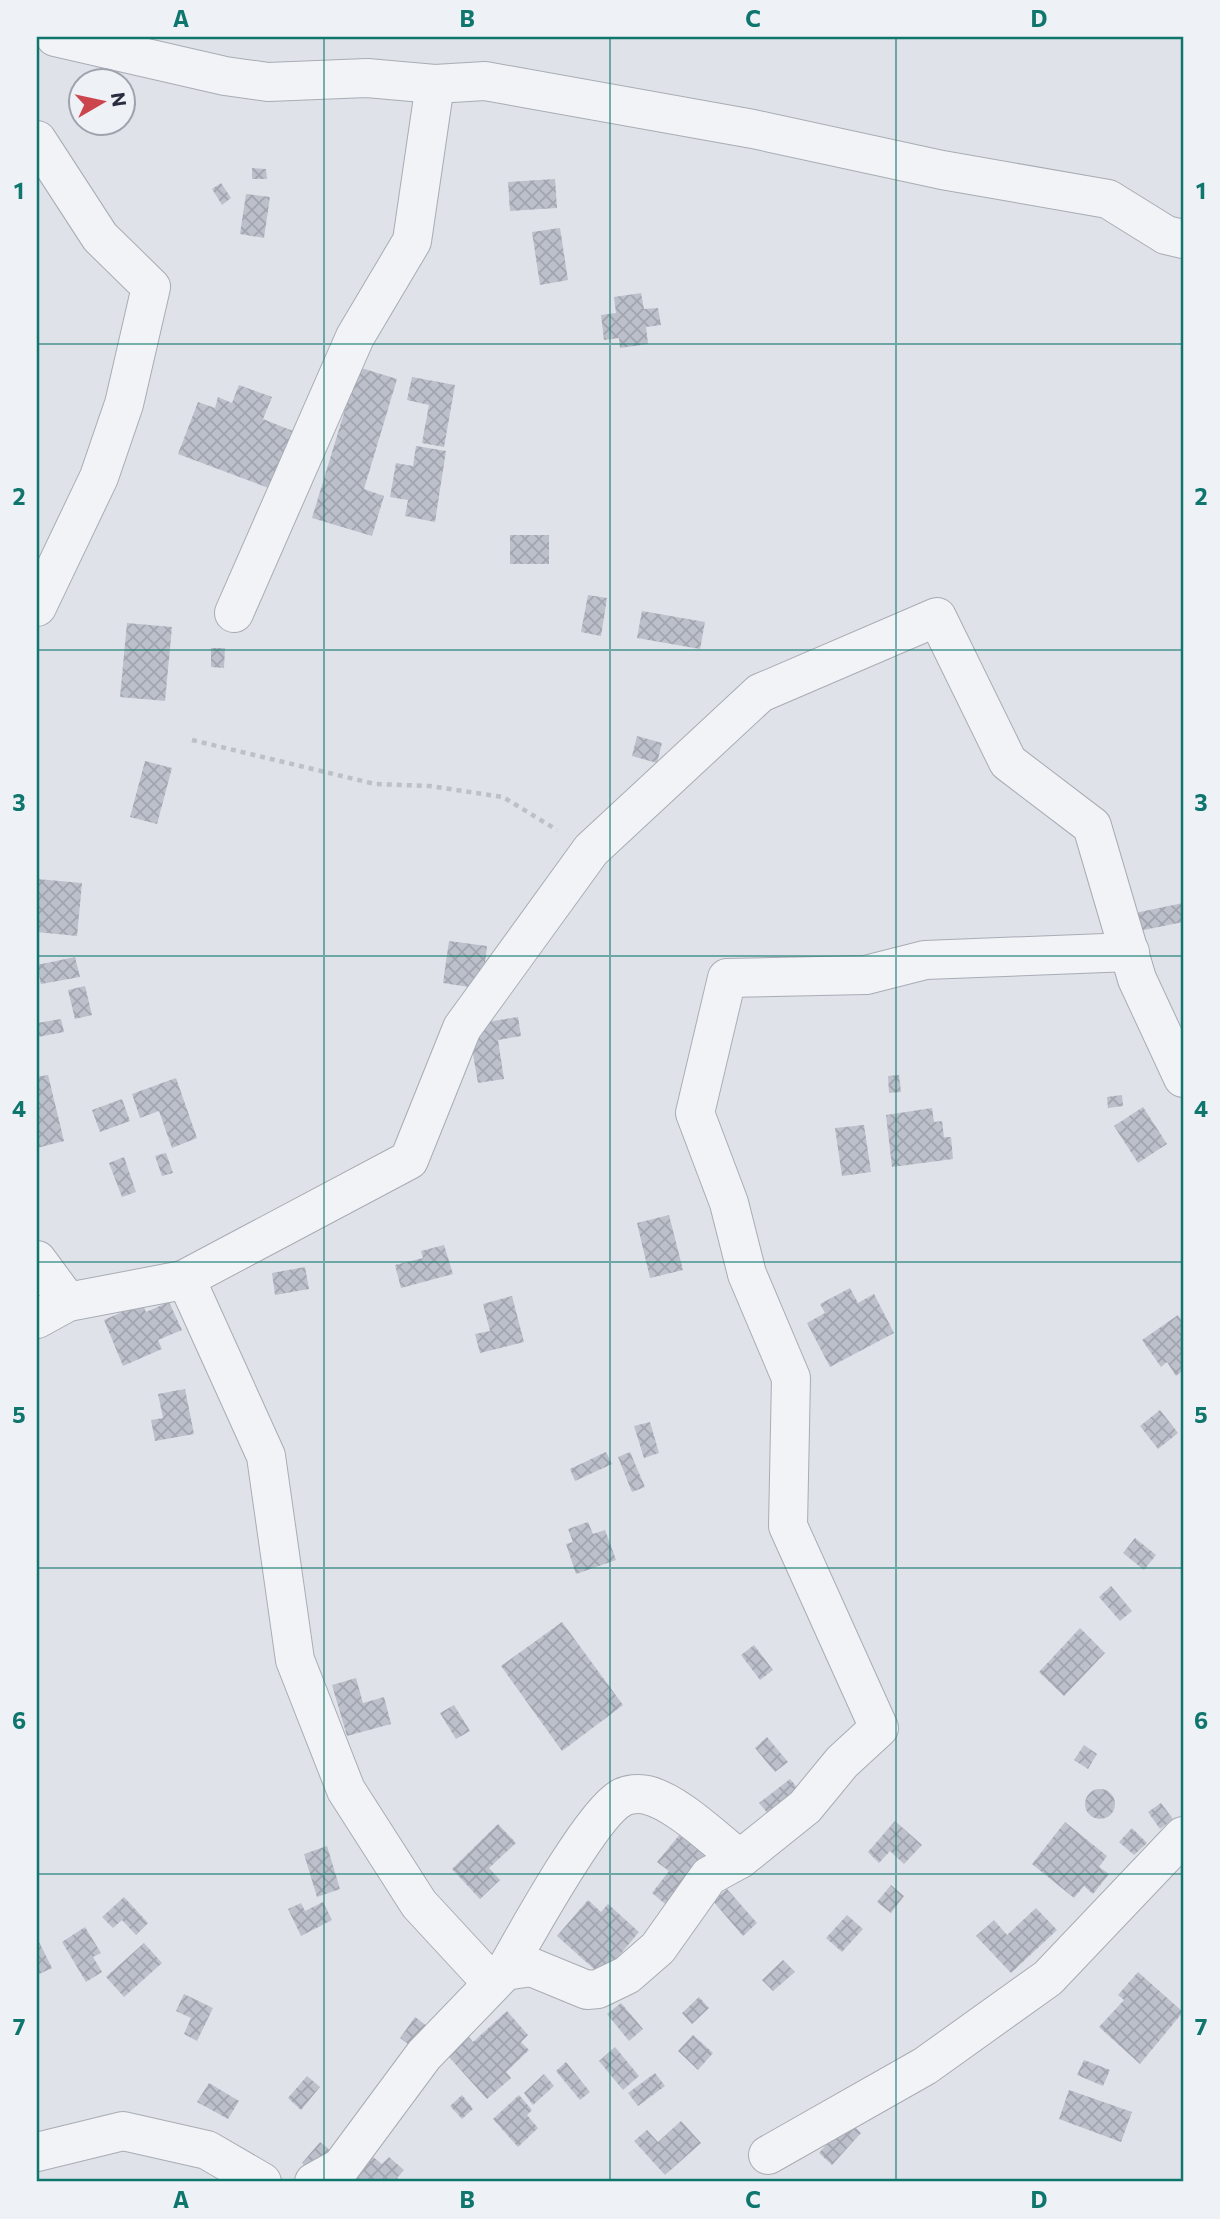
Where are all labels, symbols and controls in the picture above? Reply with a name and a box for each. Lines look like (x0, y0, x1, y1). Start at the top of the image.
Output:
text: A (173, 4, 190, 32)
text: B (459, 4, 475, 32)
text: C (745, 4, 761, 32)
text: D (1031, 4, 1048, 32)
north arrow (66, 66, 136, 136)
text: N (107, 90, 132, 108)
text: 1 (14, 176, 24, 204)
text: 1 (1196, 176, 1206, 204)
text: 2 (12, 482, 26, 510)
text: 2 (1194, 482, 1208, 510)
text: 3 (12, 788, 26, 816)
text: 3 (1194, 788, 1208, 816)
text: 4 (12, 1094, 26, 1122)
text: 4 (1194, 1094, 1208, 1122)
text: 5 (12, 1400, 26, 1428)
text: 5 (1194, 1400, 1208, 1428)
text: 6 (12, 1706, 26, 1734)
text: 6 (1194, 1706, 1208, 1734)
text: 7 (13, 2012, 25, 2040)
text: 7 (1195, 2012, 1207, 2040)
text: A (173, 2185, 190, 2213)
text: B (459, 2185, 475, 2213)
text: C (745, 2185, 761, 2213)
text: D (1031, 2185, 1048, 2213)

